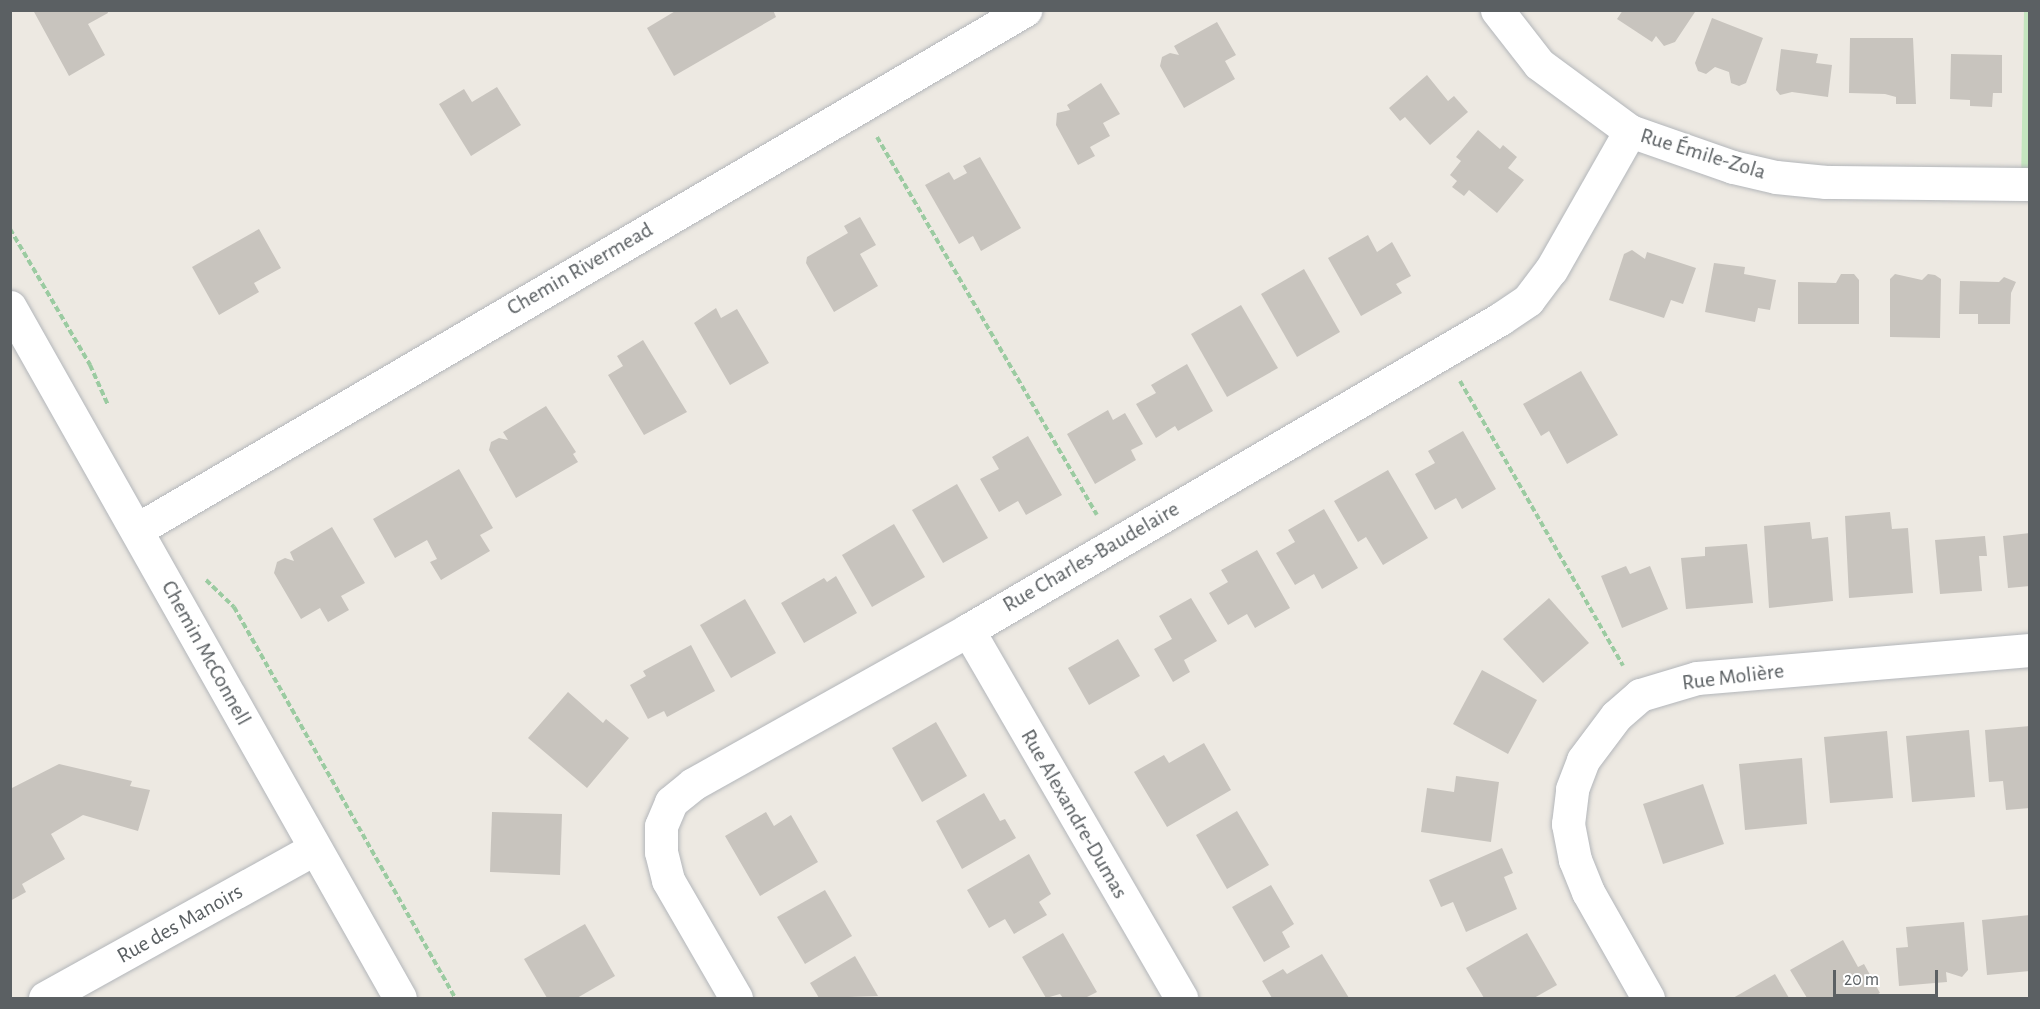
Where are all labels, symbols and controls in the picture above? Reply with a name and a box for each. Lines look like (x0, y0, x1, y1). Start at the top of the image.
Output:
street label: Rue Émile-Zola (1637, 122, 1769, 186)
street label: Chemin Rivermead (502, 217, 658, 321)
street label: Rue Charles-Baudelaire (998, 496, 1184, 618)
street label: Chemin McConnell (155, 576, 257, 730)
street label: Rue Molière (1680, 658, 1786, 696)
street label: Rue Alexandre-Dumas (1015, 725, 1133, 903)
street label: Rue des Manoirs (112, 879, 248, 969)
scale bar (1836, 958, 1941, 996)
text: 20 m (1844, 971, 1879, 989)

